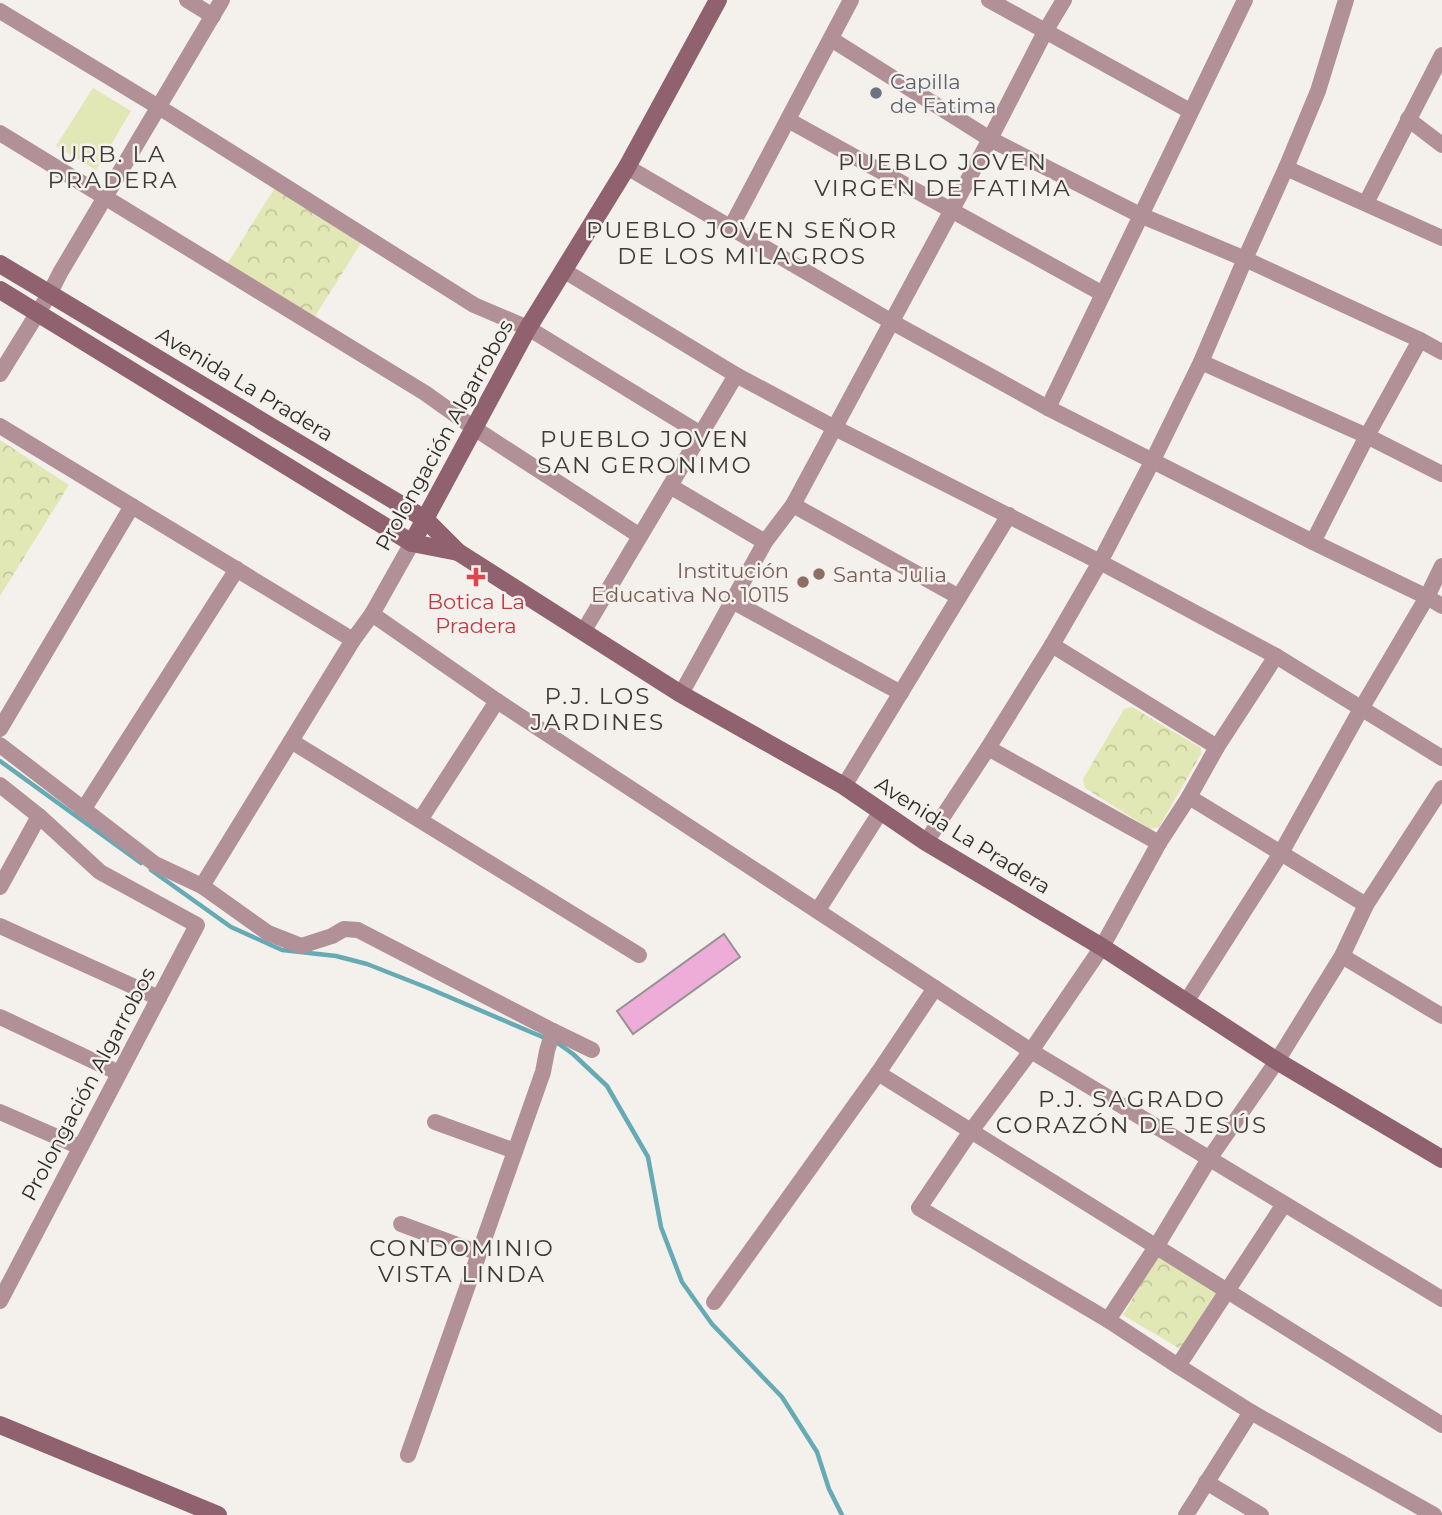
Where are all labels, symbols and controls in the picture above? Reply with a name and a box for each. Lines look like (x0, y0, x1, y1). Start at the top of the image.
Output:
place label: Capilla de Fatima (890, 69, 997, 118)
marker: Capilla de Fatima (868, 85, 884, 101)
district label: URB. LA PRADERA (48, 140, 178, 194)
district label: PUEBLO JOVEN VIRGEN DE FATIMA (814, 148, 1072, 202)
district label: PUEBLO JOVEN SEÑOR DE LOS MILAGROS (586, 216, 898, 270)
street label: Prolongación Algarrobos (370, 315, 518, 555)
street label: Avenida La Pradera (152, 321, 338, 447)
district label: PUEBLO JOVEN SAN GERONIMO (537, 425, 753, 479)
place label: Institución Educativa No. 10115 (591, 558, 789, 607)
place label: Santa Julia (833, 562, 947, 587)
marker: Santa Julia (811, 566, 827, 582)
marker: Botica La Pradera (468, 569, 484, 585)
marker: Institución Educativa No. 10115 (795, 574, 811, 590)
place label: Botica La Pradera (427, 589, 525, 638)
district label: P.J. LOS JARDINES (530, 682, 665, 736)
street label: Avenida La Pradera (871, 771, 1055, 899)
street label: Prolongación Algarrobos (16, 963, 160, 1205)
district label: P.J. SAGRADO CORAZÓN DE JESÚS (996, 1085, 1268, 1139)
district label: CONDOMINIO VISTA LINDA (369, 1234, 555, 1288)

